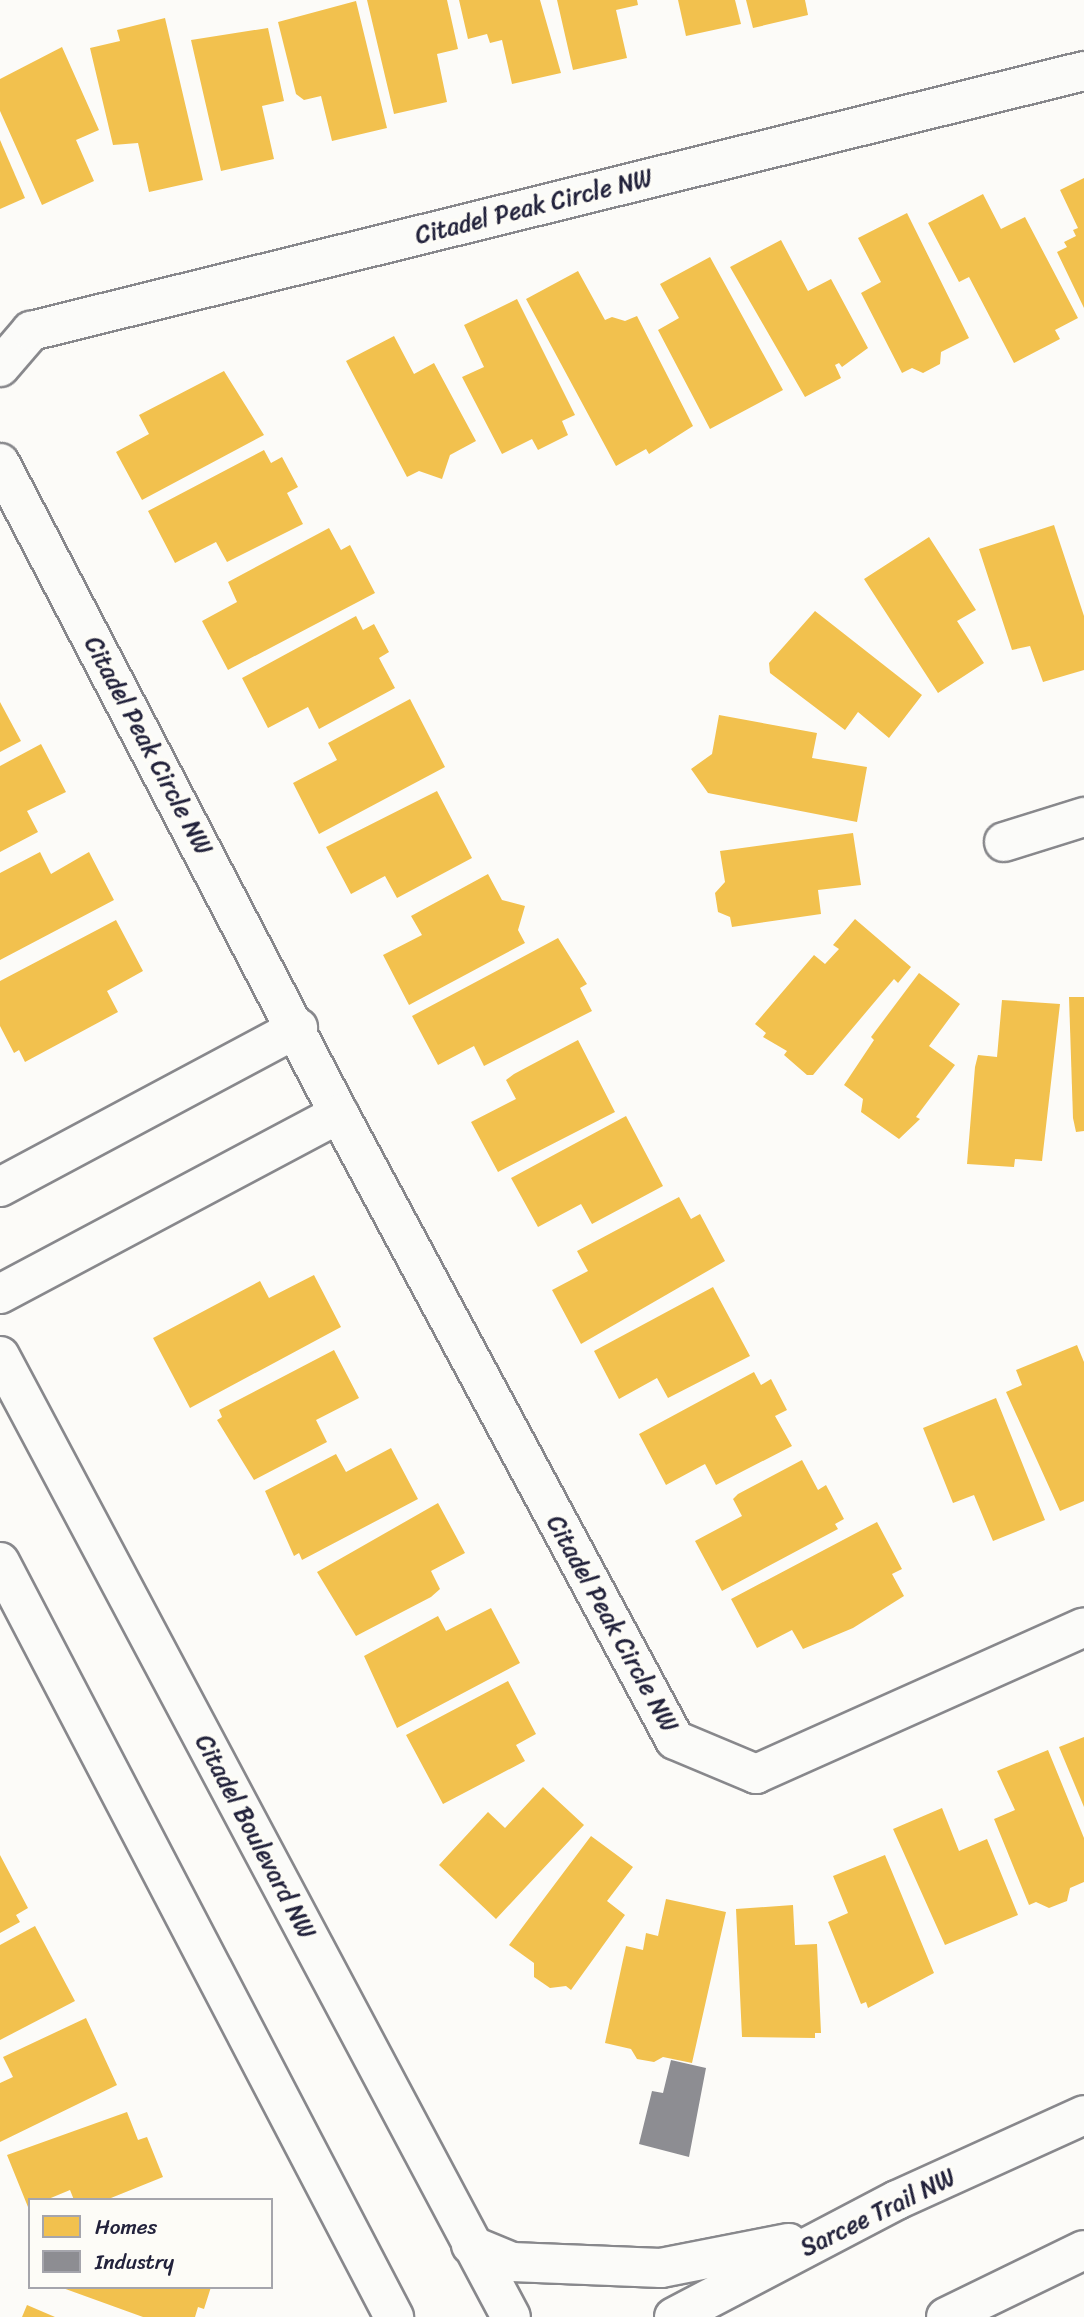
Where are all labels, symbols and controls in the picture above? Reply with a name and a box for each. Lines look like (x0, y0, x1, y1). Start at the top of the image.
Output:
street label: Citadel Peak Circle NW (412, 164, 656, 250)
street label: Citadel Peak Circle NW (78, 632, 218, 860)
street label: Citadel Peak Circle NW (540, 1510, 684, 1738)
street label: Citadel Boulevard NW (189, 1730, 321, 1944)
street label: Sarcee Trail NW (797, 2163, 959, 2263)
legend (28, 2198, 273, 2289)
text: Homes (95, 2208, 157, 2246)
text: Industry (95, 2243, 174, 2281)

